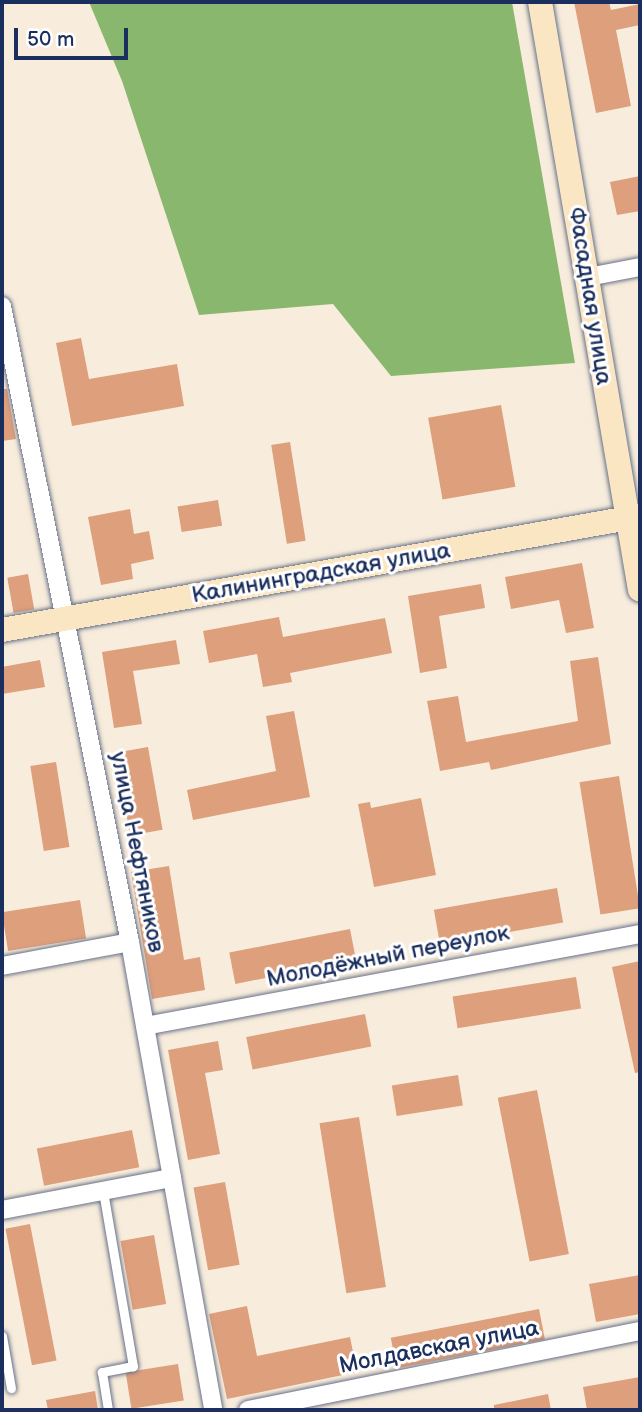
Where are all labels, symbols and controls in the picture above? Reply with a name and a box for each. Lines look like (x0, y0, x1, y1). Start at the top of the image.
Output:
scale bar (18, 14, 131, 58)
text: 50 m (27, 27, 74, 52)
street label: Фасадная улица (562, 205, 618, 387)
street label: Калининградская улица (190, 537, 452, 609)
street label: улица Нефтяников (104, 749, 170, 955)
street label: Молодёжный переулок (264, 919, 512, 993)
street label: Молдавская улица (337, 1314, 541, 1380)

